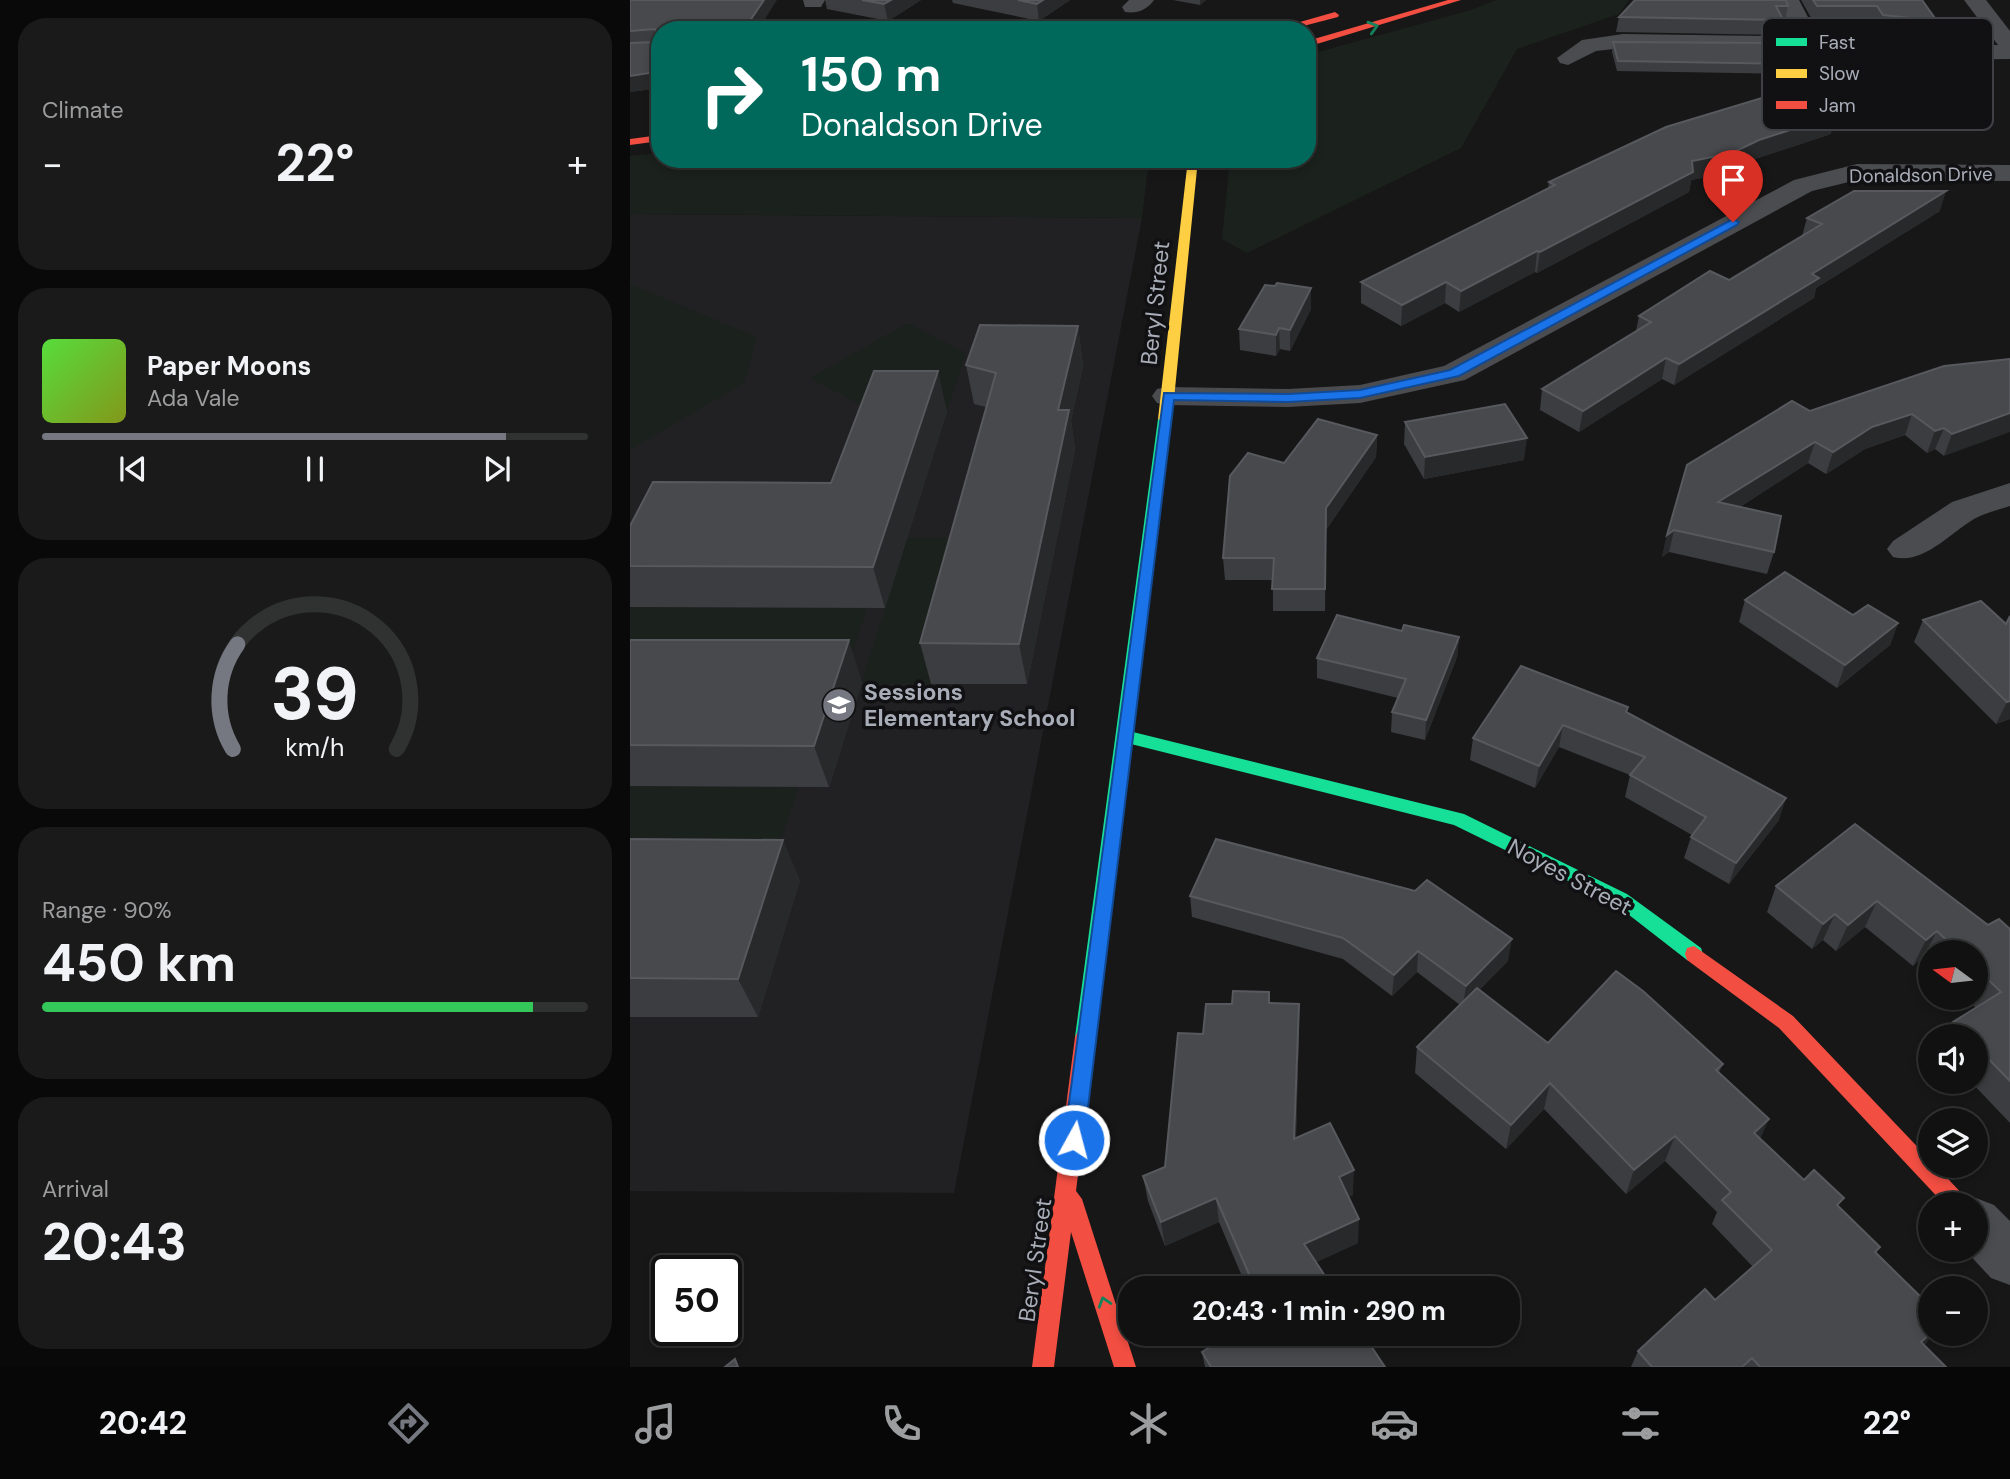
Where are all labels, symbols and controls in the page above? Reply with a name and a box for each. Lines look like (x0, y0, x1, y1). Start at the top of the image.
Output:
legend (1762, 18, 1993, 130)
one-way arrow (1367, 20, 1379, 35)
text: Fast (1819, 30, 1855, 55)
text: 150 m (801, 42, 941, 106)
icon: right (686, 49, 777, 140)
text: Slow (1819, 61, 1860, 86)
text: Jam (1819, 93, 1856, 118)
text: Climate (42, 95, 124, 125)
text: Donaldson Drive (801, 104, 1043, 146)
text: 22° (276, 129, 354, 197)
text: − (42, 139, 63, 189)
text: + (567, 139, 588, 189)
pin (1703, 150, 1763, 222)
icon: arrive (1714, 161, 1752, 199)
street label: Donaldson Drive (1849, 161, 1993, 189)
street label: Beryl Street (1134, 239, 1176, 367)
text: Paper Moons (147, 349, 311, 383)
text: Ada Vale (147, 383, 240, 413)
icon: previous (114, 450, 152, 488)
icon: pause (296, 450, 334, 488)
icon: next (478, 450, 516, 488)
text: 39 (271, 648, 359, 743)
place label: Sessions Elementary School (864, 677, 1076, 733)
school or university icon: Sessions Elementary School (820, 686, 858, 724)
text: km/h (285, 731, 345, 764)
street label: Noyes Street (1503, 832, 1637, 922)
text: Range · 90% (42, 895, 172, 925)
text: 450 km (42, 929, 236, 997)
north arrow (1918, 940, 1988, 1010)
map controls (1918, 940, 1988, 1346)
button: sound (1918, 1024, 1988, 1094)
position arrow (1037, 1103, 1111, 1177)
button: layers (1918, 1108, 1988, 1178)
text: Arrival (42, 1174, 109, 1204)
button: + (1918, 1192, 1988, 1262)
street label: Beryl Street (1011, 1196, 1059, 1324)
text: 20:43 (42, 1208, 187, 1276)
speed limit sign: 50 (651, 1255, 742, 1346)
button: − (1918, 1276, 1988, 1346)
text: 20:43 · 1 min · 290 m (1192, 1294, 1446, 1328)
one-way arrow (1098, 1296, 1112, 1309)
icon: directions (384, 1399, 433, 1448)
icon: music (631, 1399, 680, 1448)
icon: phone (877, 1399, 926, 1448)
icon: climate (1124, 1399, 1173, 1448)
icon: car (1370, 1399, 1419, 1448)
icon: filters (1616, 1399, 1665, 1448)
text: 20:42 (99, 1402, 187, 1444)
text: 22° (1863, 1402, 1911, 1444)

